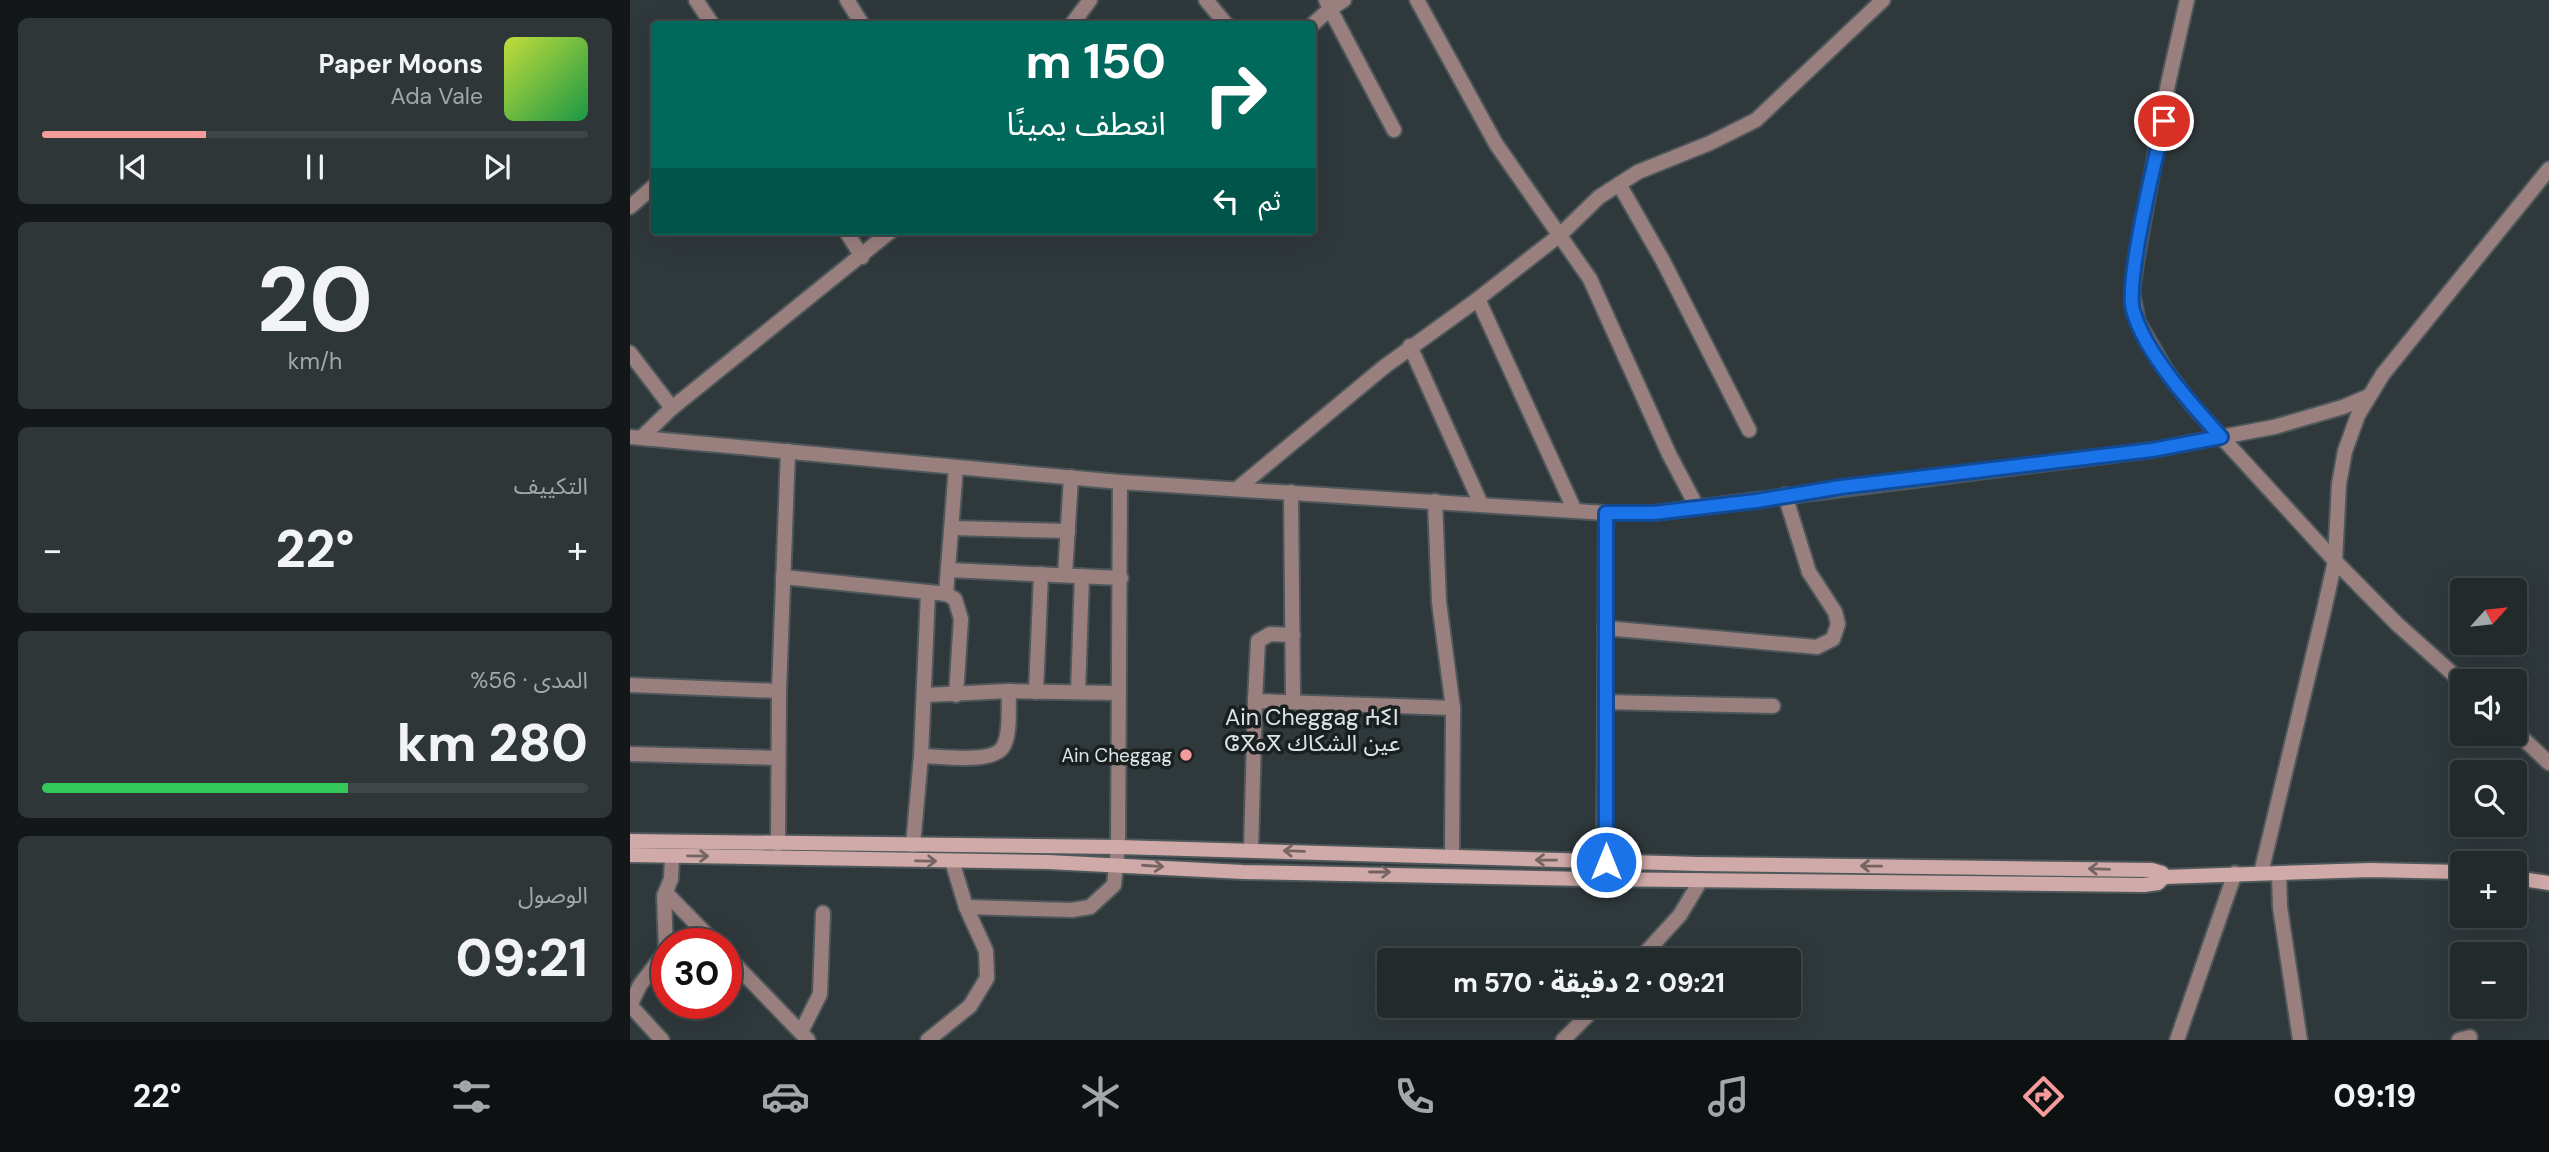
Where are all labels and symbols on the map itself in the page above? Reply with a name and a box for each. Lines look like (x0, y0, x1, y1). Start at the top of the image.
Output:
pin (2134, 91, 2194, 151)
north arrow (2450, 578, 2527, 654)
district label: Ain Cheggag ⵄⵉⵏ ⵛⴳⴰⴳ عين الشكاك (1224, 702, 1400, 758)
place label: Ain Cheggag (1061, 743, 1172, 768)
marker: Ain Cheggag (1178, 747, 1194, 763)
position arrow (1569, 825, 1643, 899)
one-way arrow (1283, 845, 1306, 858)
one-way arrow (686, 850, 709, 863)
one-way arrow (914, 854, 937, 867)
one-way arrow (1534, 854, 1557, 867)
one-way arrow (1860, 859, 1883, 873)
one-way arrow (1141, 860, 1164, 873)
one-way arrow (2087, 862, 2110, 876)
one-way arrow (1369, 866, 1392, 879)
speed limit sign: 30 (651, 928, 742, 1019)

